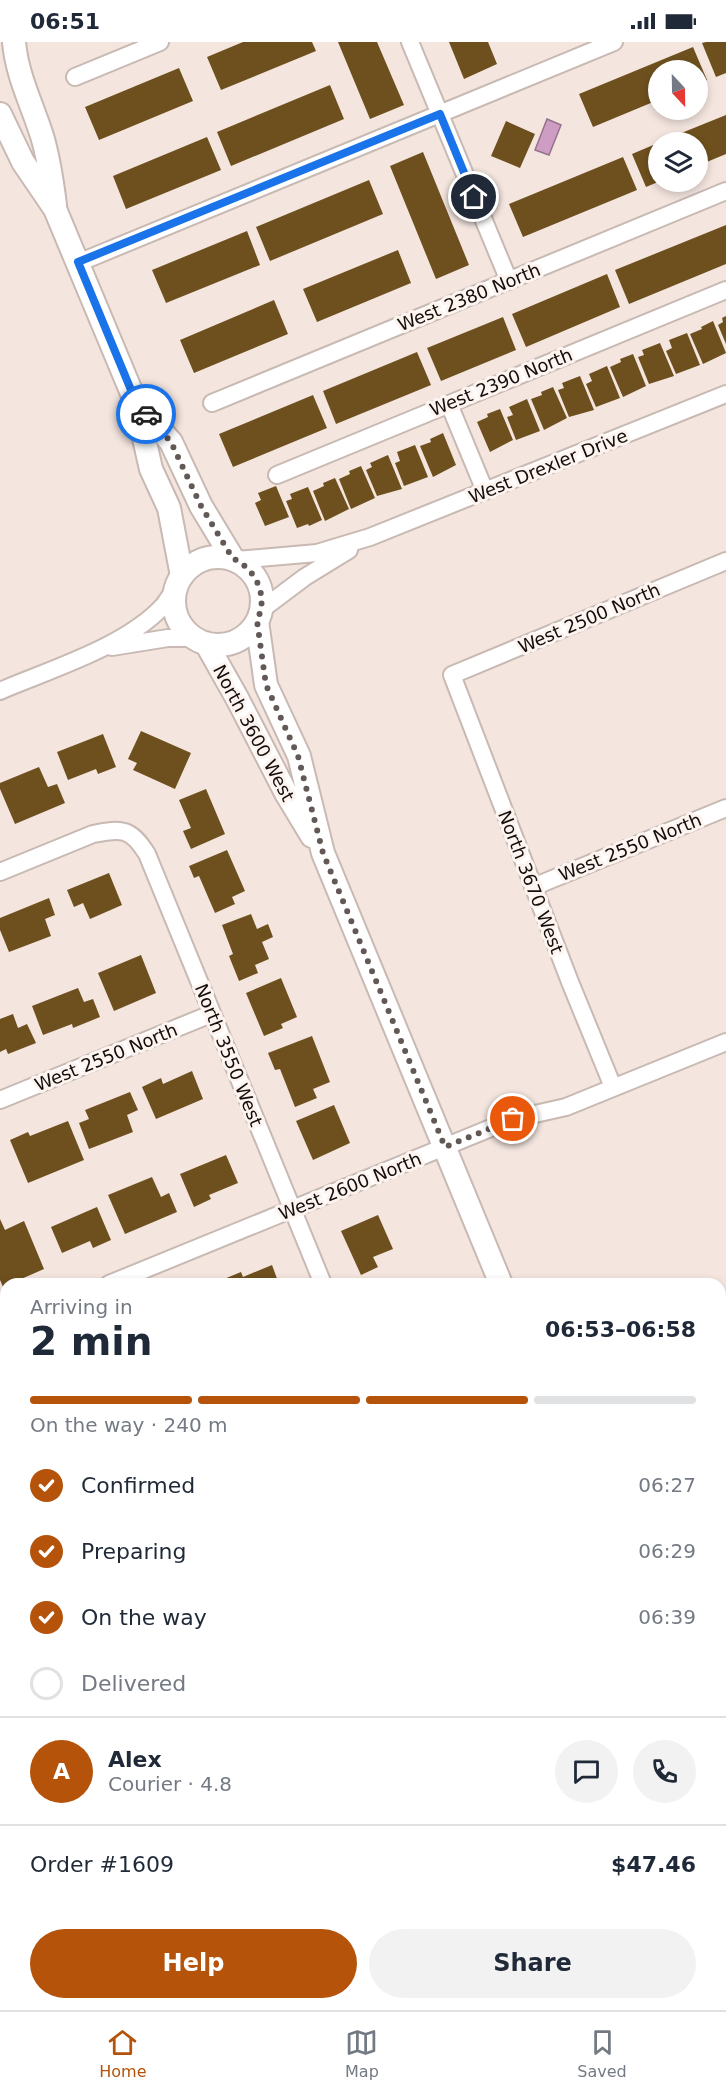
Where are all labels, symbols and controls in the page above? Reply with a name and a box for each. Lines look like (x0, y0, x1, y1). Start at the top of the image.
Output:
text: 06:51 (30, 9, 100, 34)
north arrow (648, 60, 708, 120)
map controls (648, 60, 708, 192)
button: layers (648, 132, 708, 192)
pin (448, 171, 499, 222)
icon: home (457, 180, 490, 213)
street label: West 2380 North (395, 259, 543, 335)
street label: West 2390 North (427, 344, 575, 420)
courier (116, 384, 176, 444)
icon: car (130, 398, 163, 431)
street label: West Drexler Drive (466, 425, 630, 507)
street label: West 2500 North (515, 579, 663, 657)
street label: North 3600 West (209, 661, 299, 805)
street label: North 3670 West (494, 807, 568, 957)
street label: West 2550 North (556, 809, 704, 885)
street label: North 3550 West (191, 981, 267, 1129)
street label: West 2550 North (32, 1019, 180, 1095)
pin (487, 1093, 538, 1144)
icon: bag (496, 1102, 529, 1135)
street label: West 2600 North (276, 1148, 424, 1224)
text: Arriving in (30, 1295, 133, 1319)
text: 06:53–06:58 (545, 1317, 696, 1342)
text: 2 min (30, 1319, 152, 1364)
text: On the way · 240 m (30, 1413, 228, 1437)
icon: check (30, 1469, 63, 1502)
text: Confirmed (81, 1473, 195, 1498)
text: 06:27 (638, 1473, 696, 1497)
icon: check (30, 1535, 63, 1568)
text: Preparing (81, 1539, 187, 1564)
text: 06:29 (638, 1539, 696, 1563)
icon: check (30, 1601, 63, 1634)
text: On the way (81, 1605, 207, 1630)
text: 06:39 (638, 1605, 696, 1629)
text: Delivered (81, 1671, 186, 1696)
button: chat (555, 1740, 618, 1803)
button: phone (633, 1740, 696, 1803)
text: Alex (108, 1747, 162, 1772)
text: A (53, 1759, 70, 1784)
text: Courier · 4.8 (108, 1772, 232, 1796)
text: Order #1609 (30, 1852, 174, 1877)
text: $47.46 (611, 1852, 696, 1877)
button: Help (30, 1929, 357, 1998)
button: Share (369, 1929, 696, 1998)
tab: Home (99, 2026, 147, 2081)
tab: Map (345, 2026, 379, 2081)
tab: Saved (577, 2026, 627, 2081)

